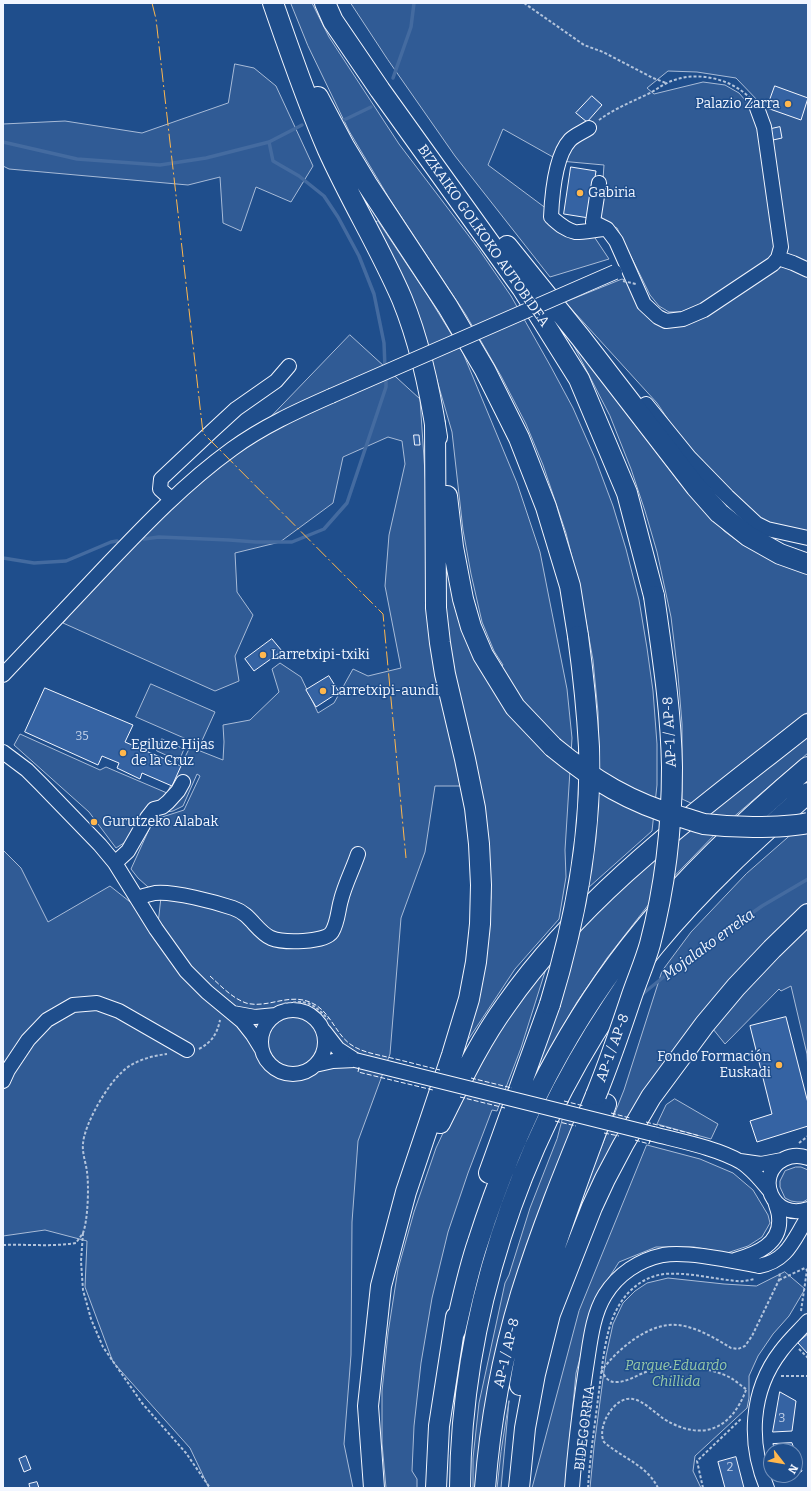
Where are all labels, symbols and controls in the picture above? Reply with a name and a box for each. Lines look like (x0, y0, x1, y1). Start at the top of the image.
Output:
place label: Palazio Zarra (695, 96, 780, 112)
marker: Palazio Zarra (783, 99, 793, 109)
street label: BIZKAIKO GOLKOKO AUTOBIDEA (413, 142, 553, 330)
place label: Gabiria (588, 185, 636, 201)
marker: Gabiria (575, 188, 585, 198)
place label: Larretxipi-txiki (271, 647, 370, 663)
marker: Larretxipi-txiki (258, 650, 268, 660)
place label: Larretxipi-aundi (331, 683, 439, 699)
marker: Larretxipi-aundi (318, 686, 328, 696)
street label: AP-1 / AP-8 (660, 696, 680, 768)
house number: 35 (75, 730, 89, 744)
place label: Egiluze Hijas de la Cruz (131, 737, 215, 770)
marker: Egiluze Hijas de la Cruz (118, 748, 128, 758)
place label: Gurutzeko Alabak (102, 814, 218, 830)
marker: Gurutzeko Alabak (89, 817, 99, 827)
water label: Mojalako erreka (660, 906, 758, 984)
street label: AP-1 / AP-8 (593, 1012, 633, 1084)
place label: Fondo Formación Euskadi (657, 1049, 771, 1082)
marker: Fondo Formación Euskadi (774, 1060, 784, 1070)
street label: AP-1 / AP-8 (491, 1316, 523, 1390)
park label: Parque Eduardo Chillida (625, 1358, 727, 1390)
street label: BIDEGORRIA (571, 1384, 599, 1472)
house number: 3 (779, 1412, 785, 1426)
north arrow (763, 1443, 803, 1483)
house number: 2 (727, 1461, 733, 1475)
text: N (785, 1462, 801, 1476)

